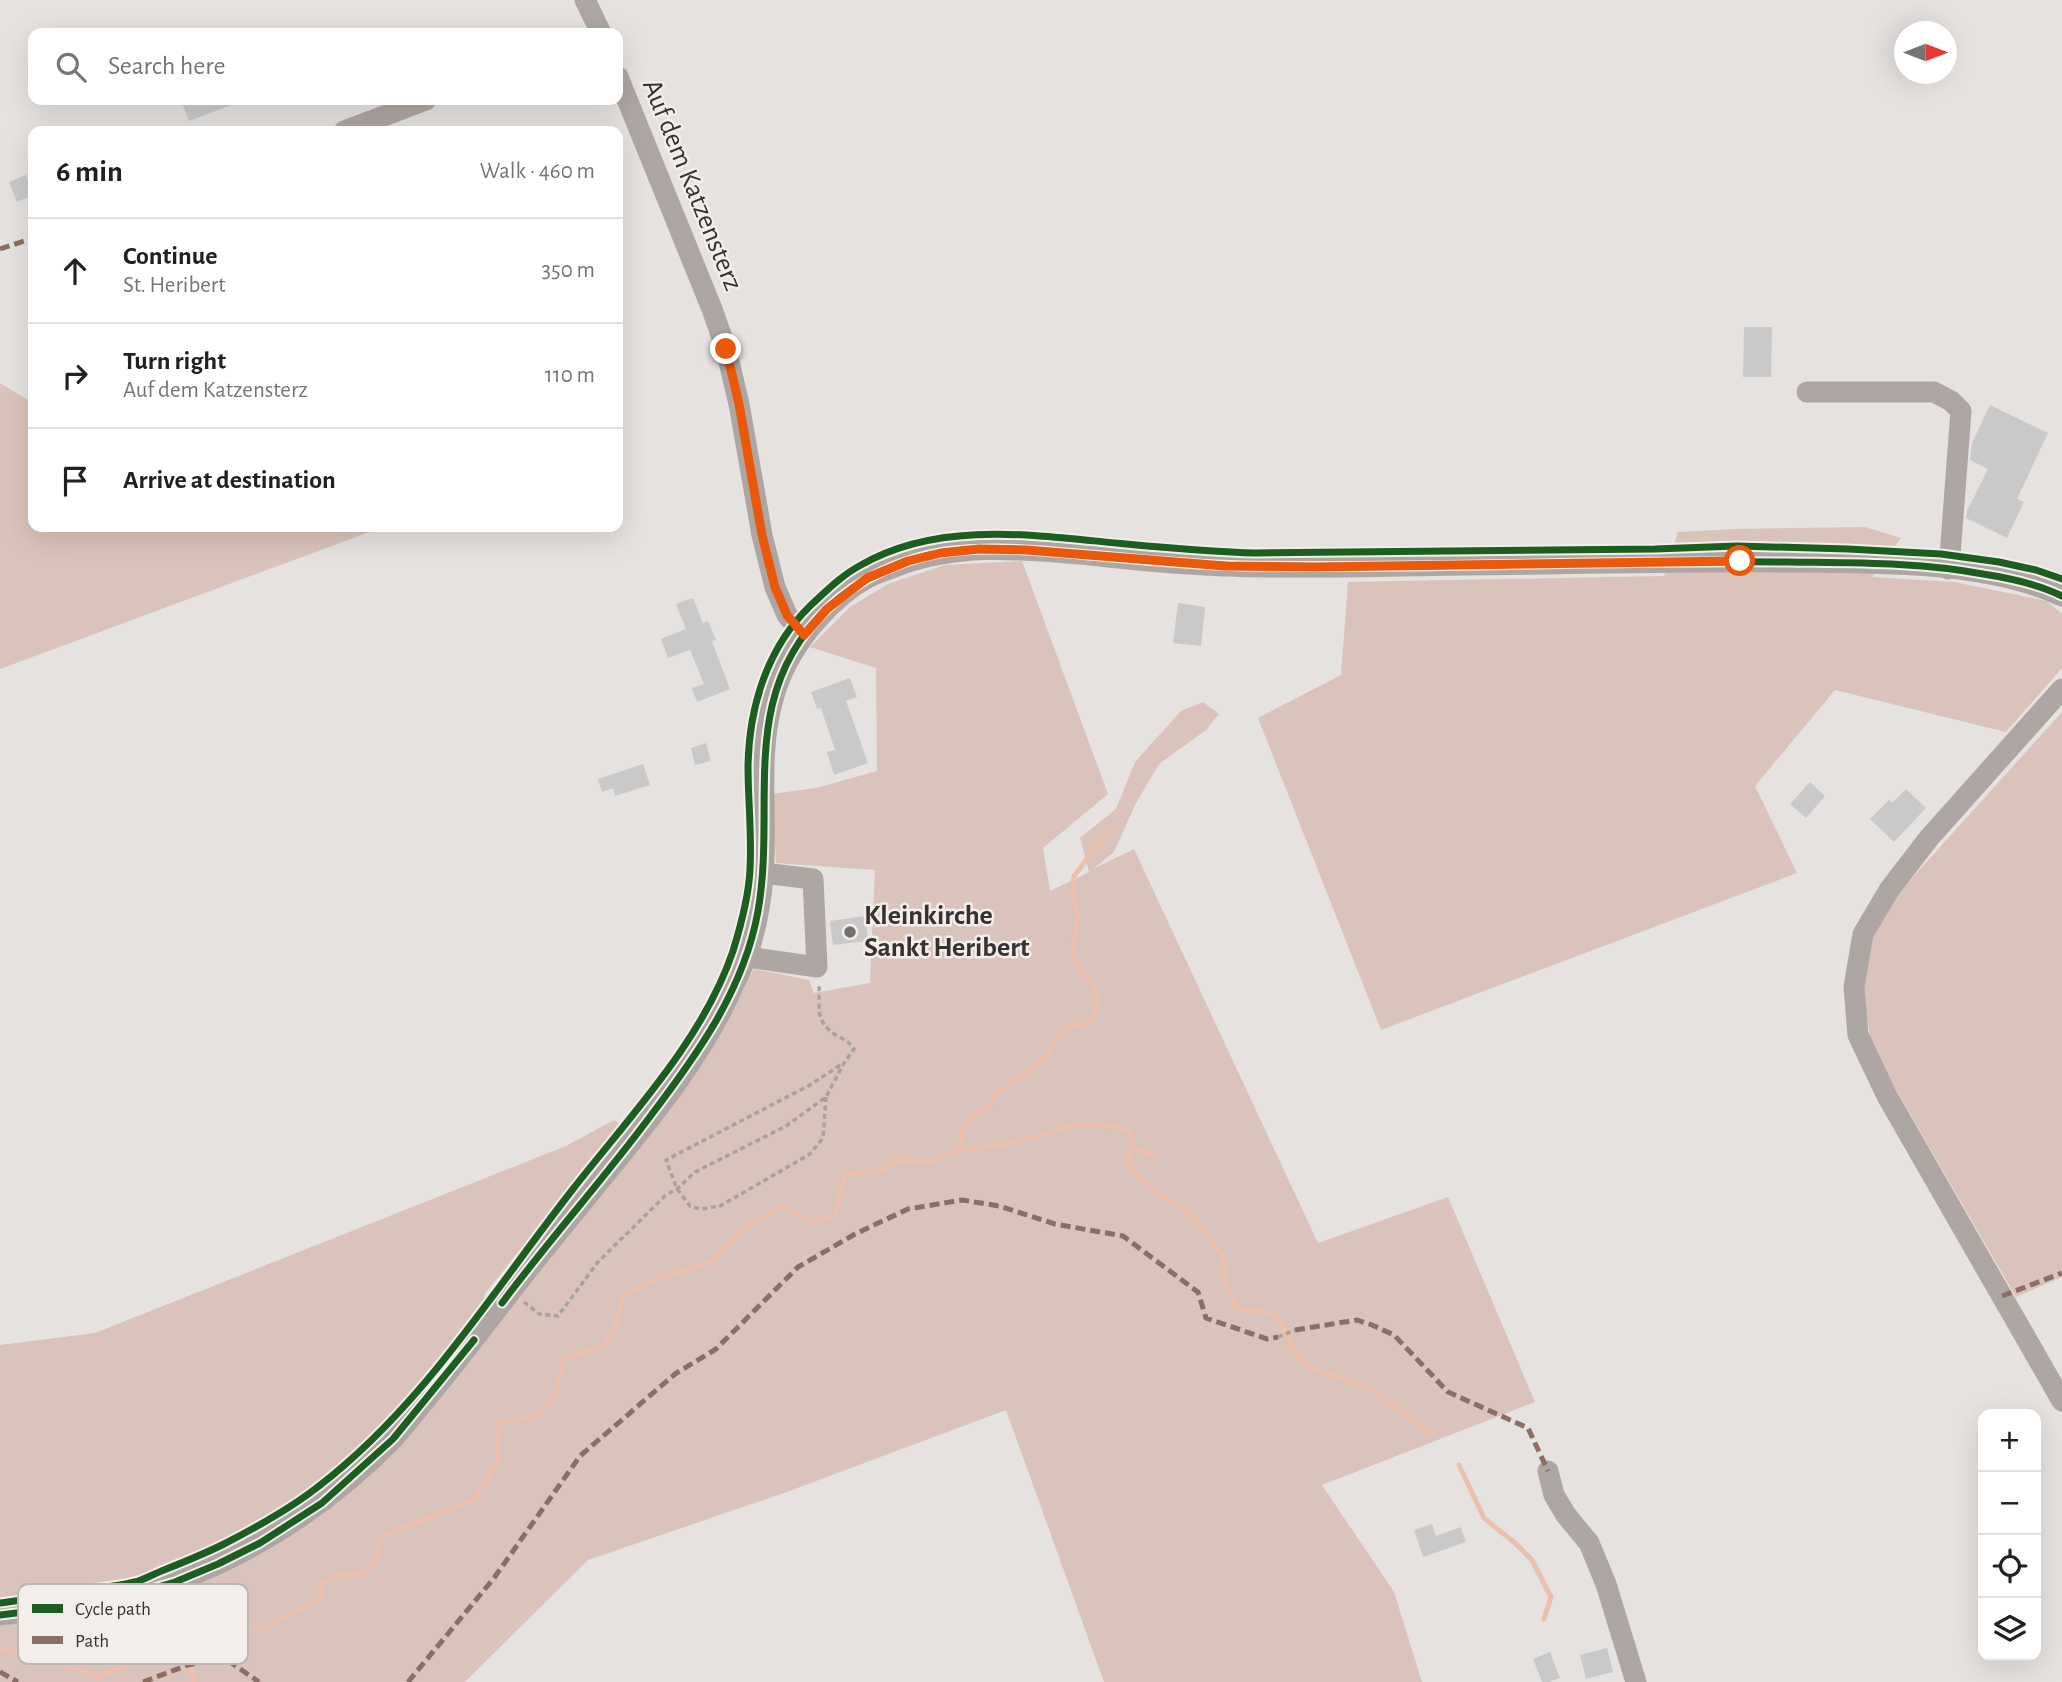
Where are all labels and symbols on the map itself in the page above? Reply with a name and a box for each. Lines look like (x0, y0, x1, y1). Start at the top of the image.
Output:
north arrow (1894, 21, 1957, 84)
street label: Auf dem Katzensterz (637, 75, 747, 295)
route end (710, 333, 741, 364)
route start (1724, 545, 1755, 576)
place label: Kleinkirche Sankt Heribert (864, 902, 1030, 962)
marker: Kleinkirche Sankt Heribert (842, 924, 858, 940)
legend (18, 1584, 248, 1664)
text: Cycle path (75, 1600, 151, 1619)
text: Path (75, 1632, 109, 1651)

